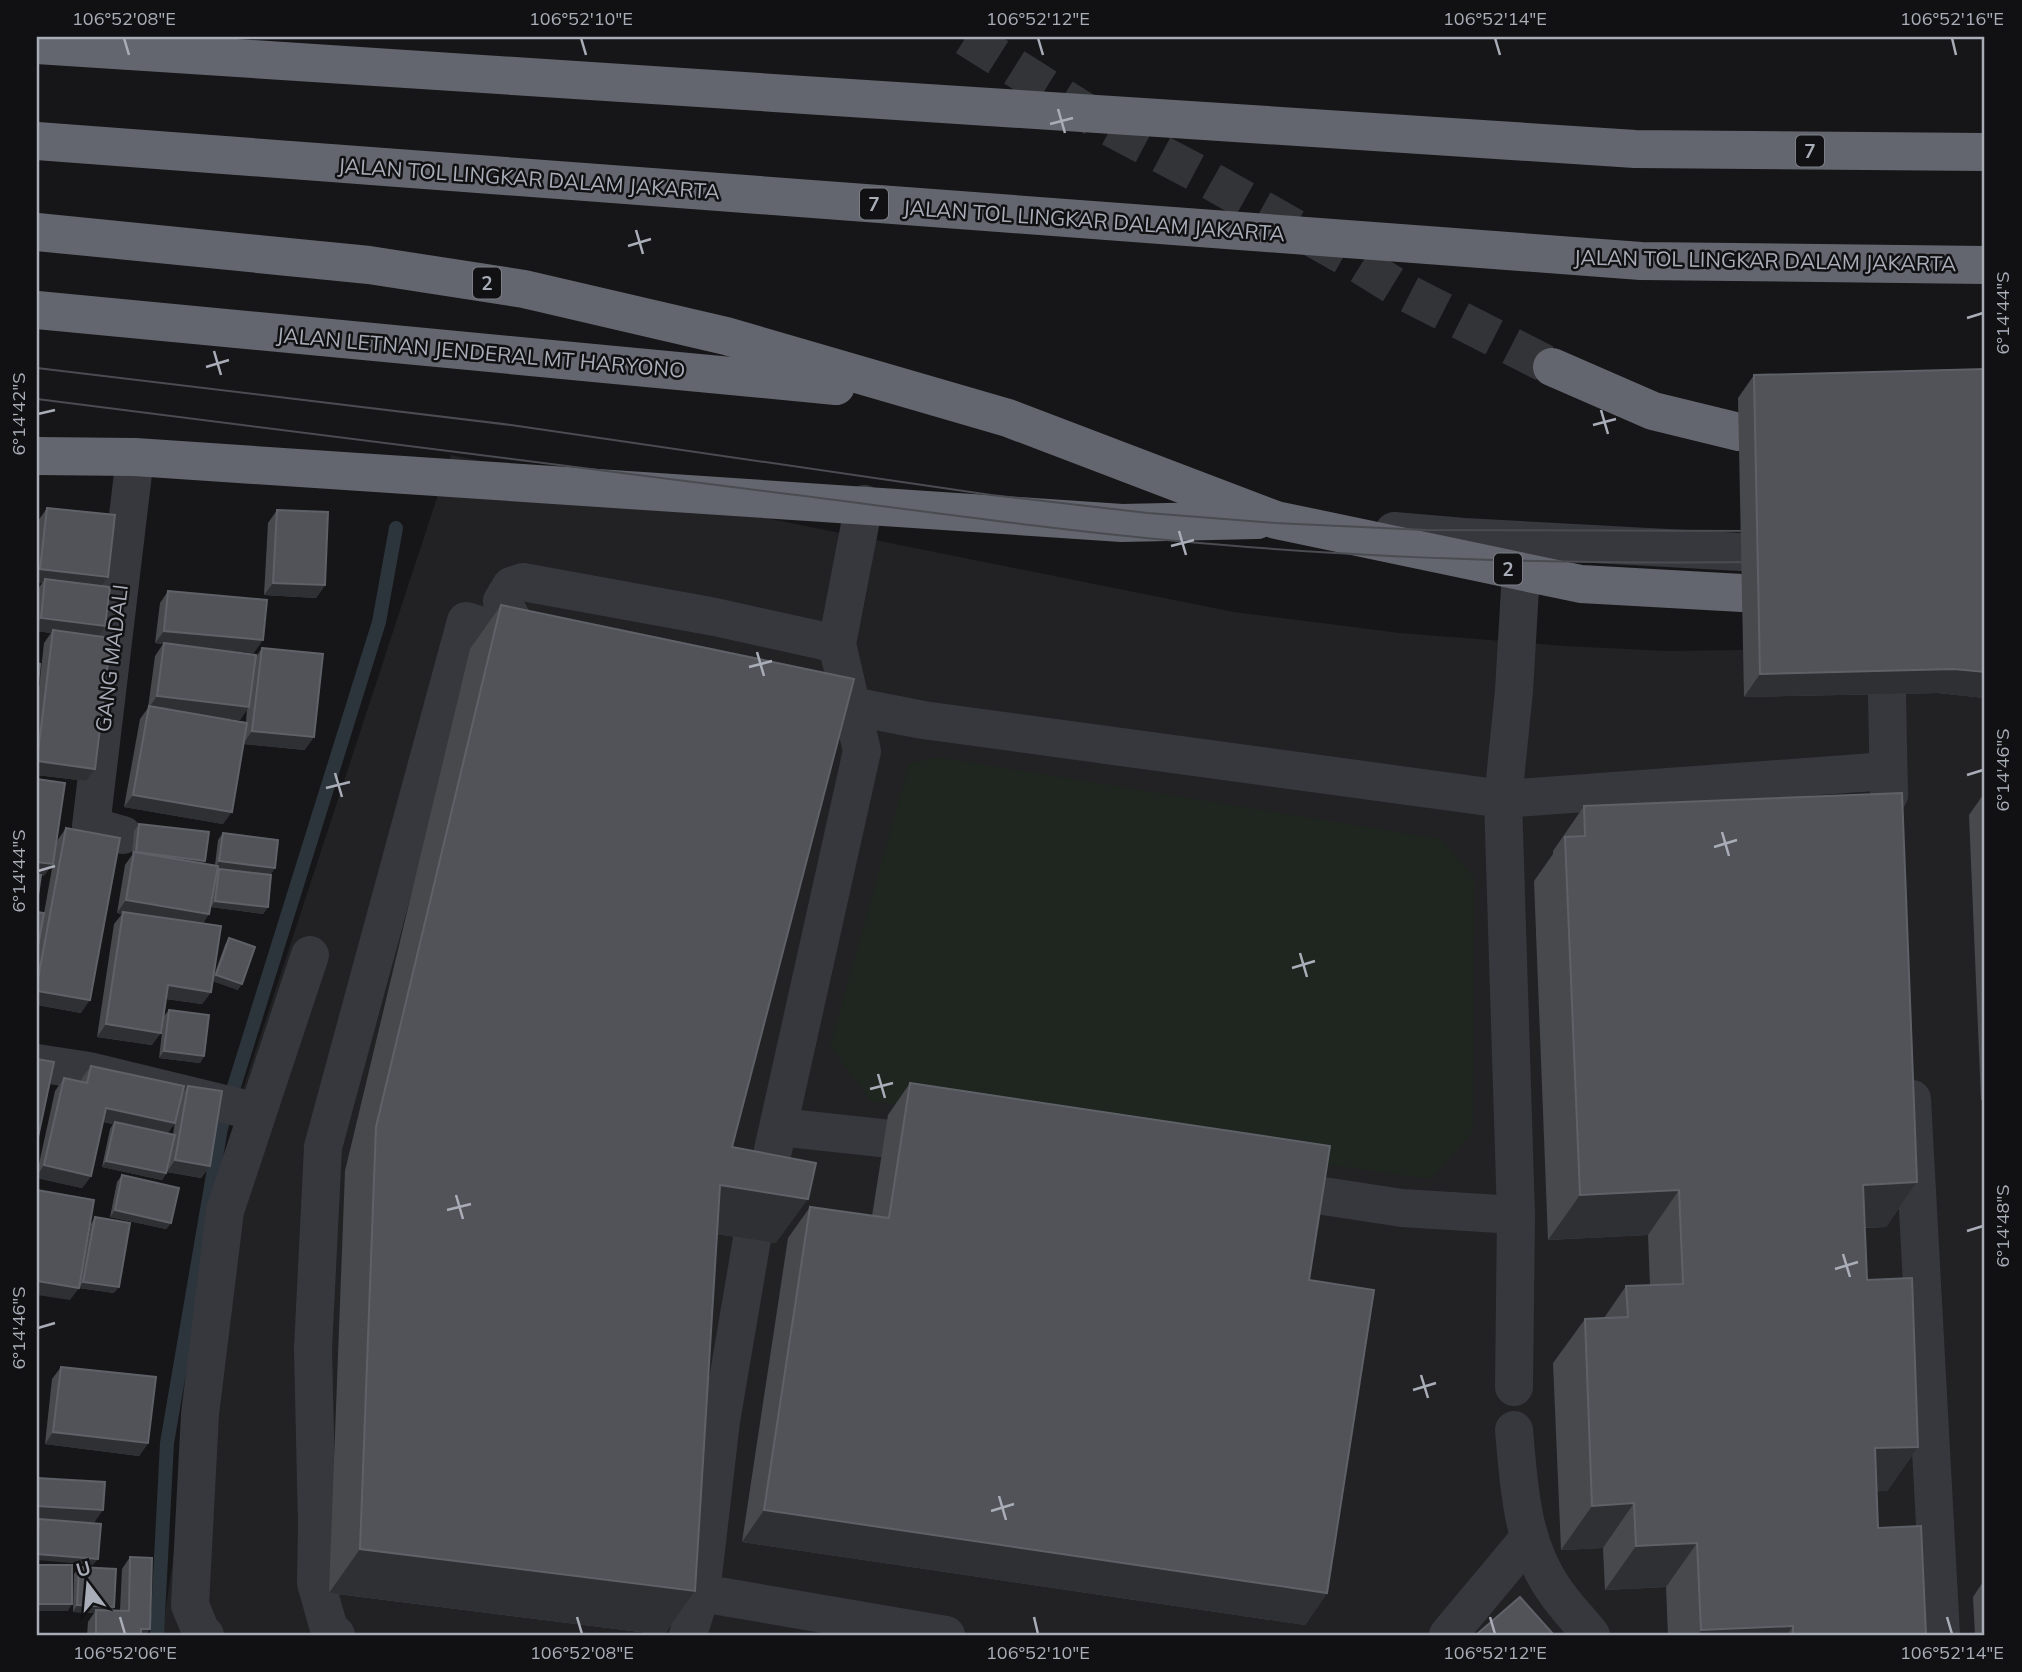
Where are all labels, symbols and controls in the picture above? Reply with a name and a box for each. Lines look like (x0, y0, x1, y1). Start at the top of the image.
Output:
text: 106°52'08"E (72, 7, 176, 30)
text: 106°52'10"E (529, 7, 633, 30)
text: 106°52'12"E (986, 7, 1090, 30)
text: 106°52'14"E (1443, 7, 1547, 30)
text: 106°52'16"E (1900, 7, 2004, 30)
road number: 7 (1796, 136, 1824, 167)
street label: JALAN TOL LINGKAR DALAM JAKARTA (337, 152, 721, 204)
road number: 7 (860, 188, 888, 220)
street label: JALAN TOL LINGKAR DALAM JAKARTA (902, 194, 1286, 246)
street label: JALAN TOL LINGKAR DALAM JAKARTA (1573, 244, 1957, 276)
road number: 2 (473, 268, 501, 298)
text: 6°14'44"S (1991, 272, 2014, 354)
street label: JALAN LETNAN JENDERAL MT HARYONO (276, 321, 686, 383)
text: 6°14'42"S (7, 373, 30, 455)
road number: 2 (1494, 554, 1522, 584)
street label: GANG MADALI (89, 583, 133, 733)
text: 6°14'46"S (1991, 729, 2014, 811)
text: 6°14'44"S (7, 830, 30, 912)
text: 6°14'48"S (1991, 1185, 2014, 1267)
text: 6°14'46"S (7, 1287, 30, 1369)
north arrow (52, 1550, 122, 1620)
text: U (73, 1555, 93, 1582)
text: 106°52'06"E (73, 1641, 177, 1664)
text: 106°52'08"E (530, 1641, 634, 1664)
text: 106°52'10"E (986, 1641, 1090, 1664)
text: 106°52'12"E (1443, 1641, 1547, 1664)
text: 106°52'14"E (1900, 1641, 2004, 1664)

